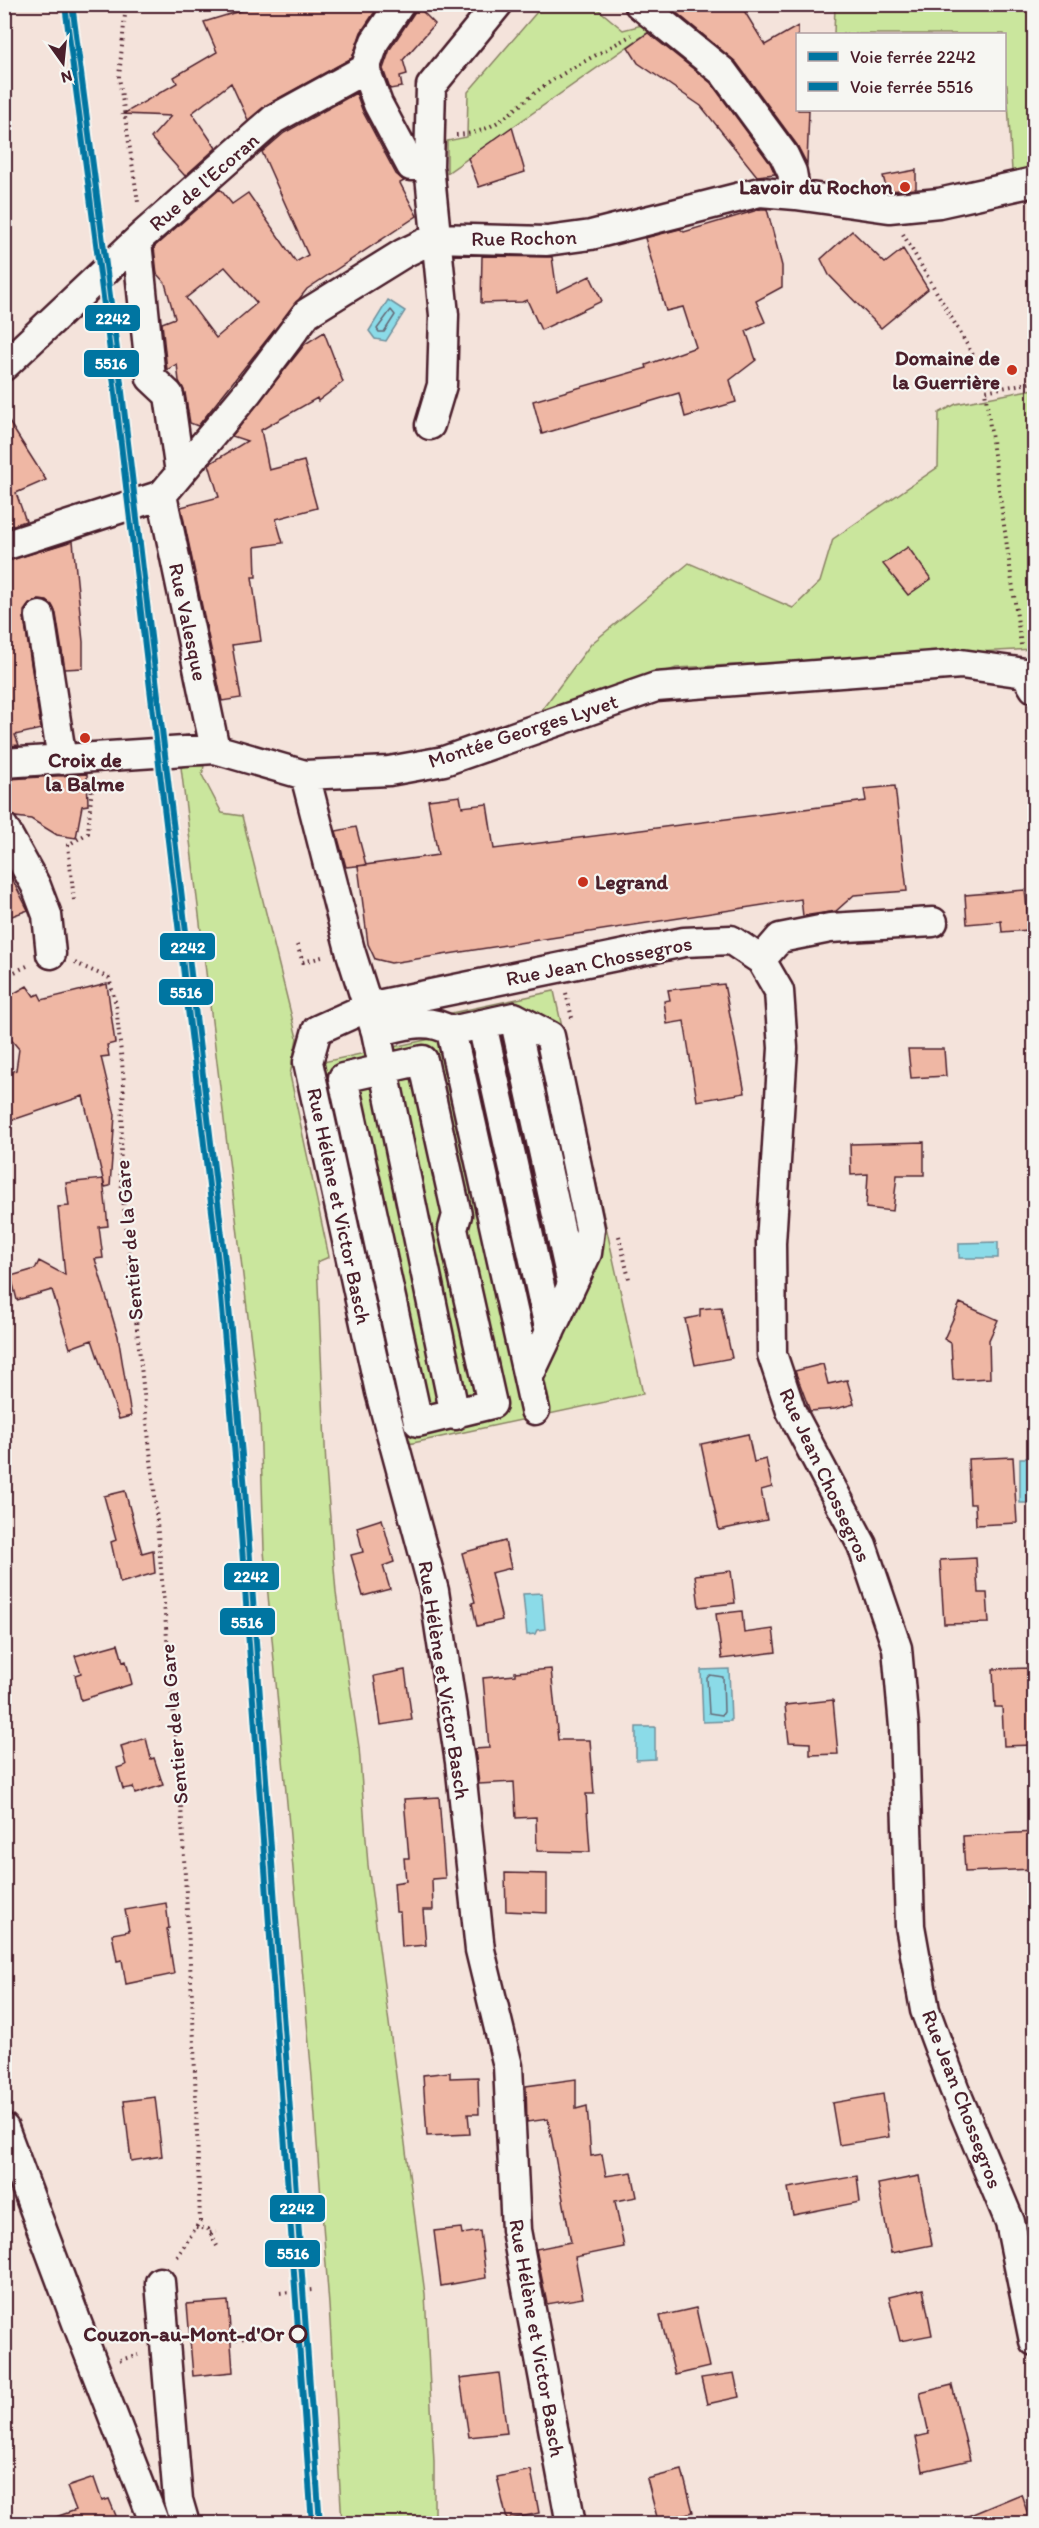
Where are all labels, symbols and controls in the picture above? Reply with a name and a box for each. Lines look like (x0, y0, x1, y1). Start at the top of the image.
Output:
north arrow (33, 33, 93, 93)
legend (796, 33, 1006, 111)
text: Voie ferrée 2242 (850, 46, 976, 68)
text: N (59, 66, 74, 88)
text: Voie ferrée 5516 (850, 76, 973, 98)
street label: Rue de l'Ecoran (144, 127, 264, 236)
place label: Lavoir du Rochon (739, 174, 893, 199)
marker: Lavoir du Rochon (898, 180, 912, 194)
street label: Rue Rochon (471, 224, 577, 251)
line badge: 2242 (84, 304, 141, 332)
text: 2242 (96, 309, 131, 328)
place label: Domaine de la Guerrière (892, 345, 1000, 394)
line badge: 5516 (83, 349, 140, 378)
text: 5516 (95, 354, 128, 373)
marker: Domaine de la Guerrière (1005, 363, 1019, 377)
street label: Rue Valesque (164, 561, 213, 683)
street label: Montée Georges Lyvet (425, 688, 621, 773)
marker: Croix de la Balme (78, 731, 92, 745)
place label: Croix de la Balme (45, 747, 125, 796)
place label: Legrand (595, 869, 669, 895)
marker: Legrand (576, 875, 590, 889)
street label: Rue Jean Chossegros (504, 930, 694, 991)
line badge: 2242 (159, 932, 216, 961)
text: 2242 (171, 938, 206, 957)
line badge: 5516 (158, 978, 214, 1006)
text: 5516 (170, 983, 203, 1002)
street label: Rue Hélène et Victor Basch (302, 1085, 377, 1326)
street label: Sentier de la Gare (109, 1159, 148, 1321)
street label: Rue Jean Chossegros (774, 1384, 877, 1566)
street label: Rue Hélène et Victor Basch (413, 1559, 476, 1801)
line badge: 2242 (223, 1562, 280, 1591)
text: 2242 (234, 1567, 269, 1586)
line badge: 5516 (219, 1607, 276, 1636)
text: 5516 (231, 1613, 264, 1632)
street label: Sentier de la Gare (154, 1643, 193, 1805)
street label: Rue Jean Chossegros (917, 2006, 1008, 2192)
line badge: 2242 (269, 2194, 326, 2223)
text: 2242 (280, 2199, 315, 2218)
street label: Rue Hélène et Victor Basch (504, 2217, 571, 2459)
line badge: 5516 (264, 2239, 321, 2268)
text: 5516 (277, 2244, 310, 2263)
place label: Couzon-au-Mont-d'Or (83, 2321, 285, 2346)
marker: Couzon-au-Mont-d'Or (289, 2325, 307, 2343)

